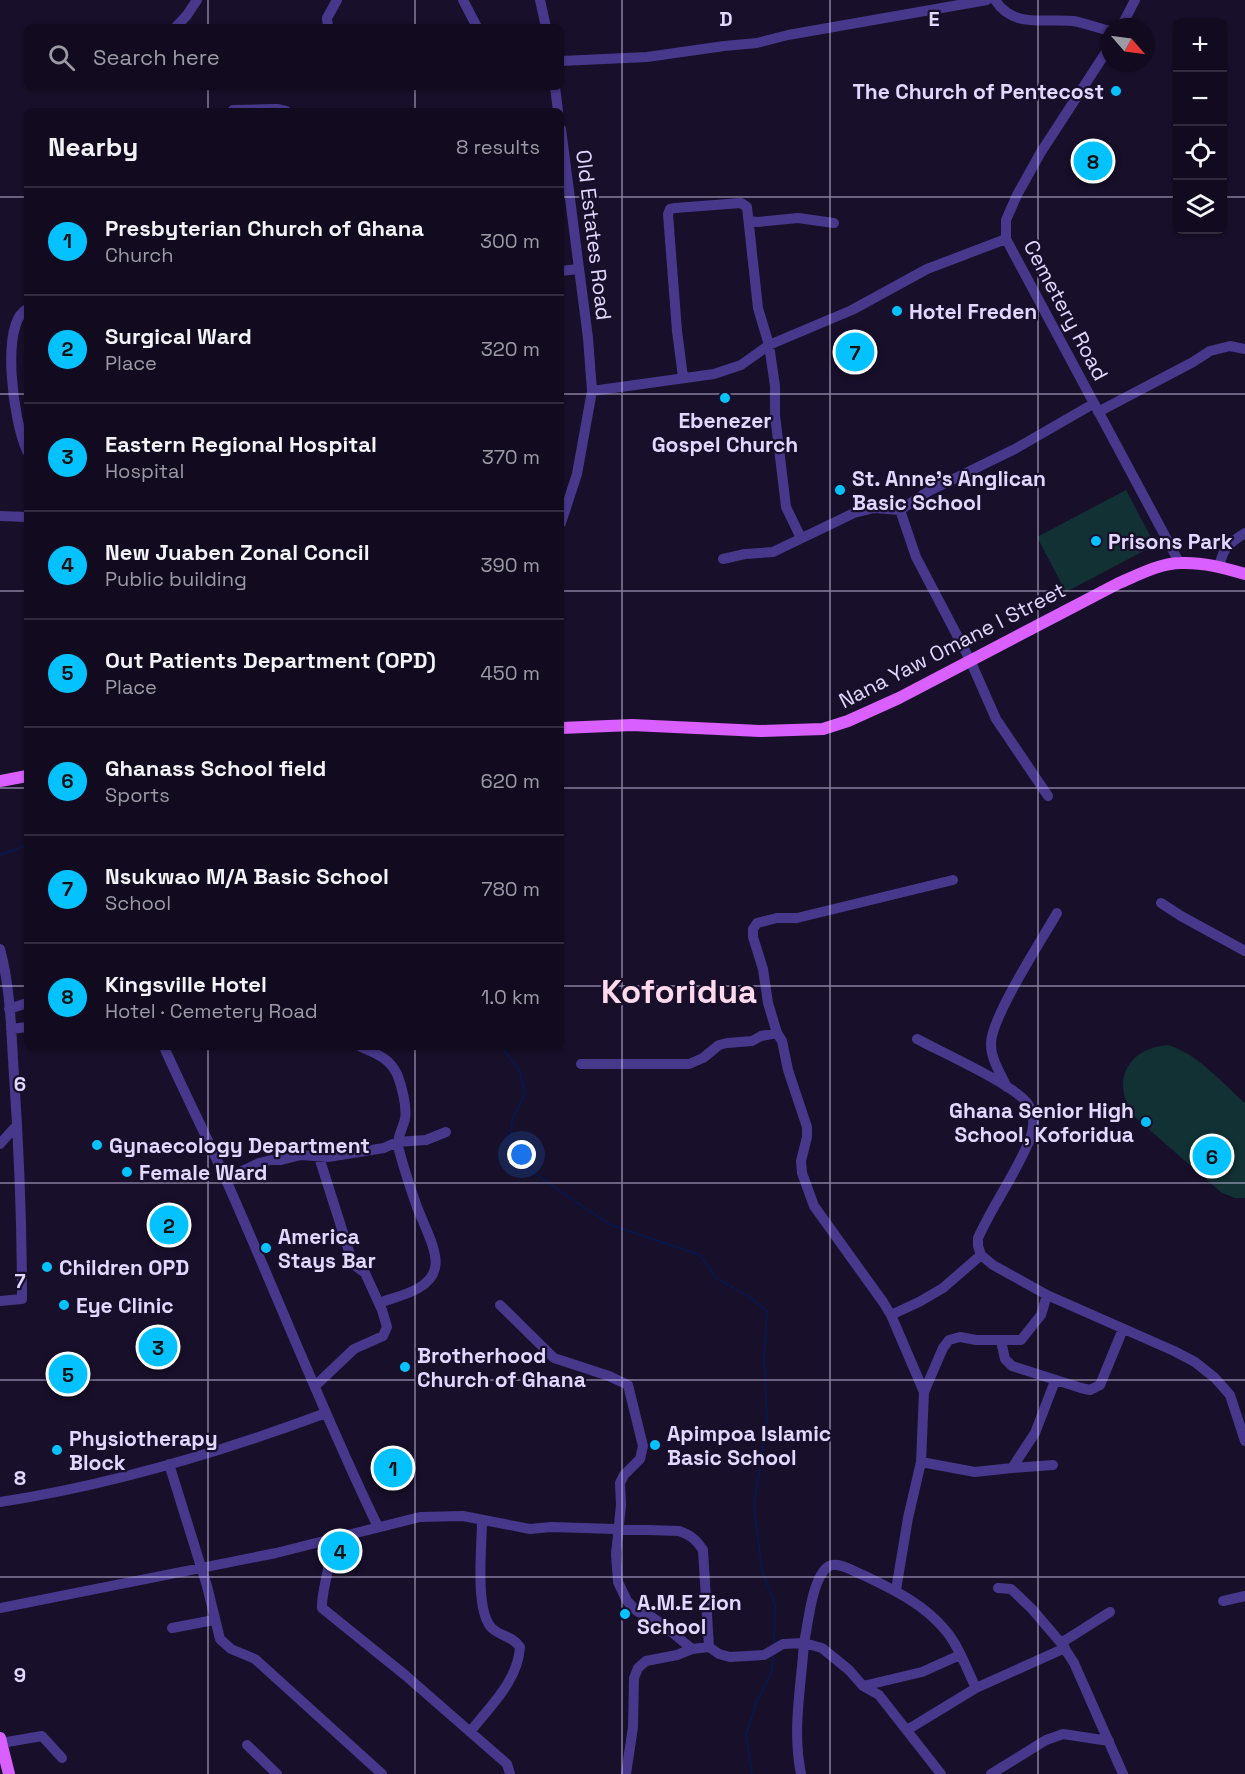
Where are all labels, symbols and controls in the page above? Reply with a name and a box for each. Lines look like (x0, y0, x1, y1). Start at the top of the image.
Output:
text: D (719, 6, 733, 32)
text: E (928, 6, 940, 32)
north arrow (1101, 18, 1155, 72)
map controls (1173, 18, 1227, 234)
button: + (1173, 18, 1227, 72)
search box (24, 24, 564, 90)
icon: search (45, 41, 78, 74)
text: Search here (93, 43, 220, 71)
button: − (1173, 72, 1227, 126)
place label: The Church of Pentecost (852, 78, 1104, 105)
marker: The Church of Pentecost (1109, 84, 1123, 98)
button: locate (1173, 126, 1227, 180)
text: Nearby (48, 130, 138, 164)
text: 8 results (456, 134, 540, 160)
pin: 8 (1074, 138, 1112, 184)
street label: Old Estates Road (570, 148, 618, 322)
button: layers (1173, 180, 1227, 234)
text: Presbyterian Church of Ghana (105, 214, 424, 242)
text: 1 (63, 228, 72, 254)
text: 300 m (480, 228, 540, 254)
street label: Cemetery Road (1018, 235, 1114, 385)
text: Church (105, 242, 174, 268)
place label: Hotel Freden (909, 298, 1037, 325)
marker: Hotel Freden (890, 304, 904, 318)
text: Surgical Ward (105, 322, 252, 350)
pin: 7 (836, 330, 874, 374)
text: 2 (62, 336, 73, 362)
text: 320 m (481, 336, 540, 362)
text: Place (105, 350, 157, 376)
marker: Ebenezer Gospel Church (718, 391, 732, 405)
place label: Ebenezer Gospel Church (652, 407, 798, 458)
text: Eastern Regional Hospital (105, 430, 377, 458)
text: 3 (61, 444, 74, 470)
text: 370 m (482, 444, 540, 470)
text: Hospital (105, 458, 184, 484)
place label: St. Anne's Anglican Basic School (852, 465, 1046, 516)
marker: St. Anne's Anglican Basic School (833, 483, 847, 497)
place label: Prisons Park (1108, 528, 1233, 555)
marker: Prisons Park (1089, 534, 1103, 548)
text: New Juaben Zonal Concil (105, 538, 370, 566)
text: 4 (61, 552, 74, 578)
text: 390 m (481, 552, 540, 578)
text: Public building (105, 566, 247, 592)
street label: Nana Yaw Omane I Street (834, 576, 1070, 714)
text: Out Patients Department (OPD) (105, 646, 436, 674)
text: 5 (62, 660, 74, 686)
text: 450 m (480, 660, 540, 686)
text: Place (105, 674, 157, 700)
text: Ghanass School field (105, 754, 326, 782)
text: 6 (61, 768, 74, 794)
text: 620 m (481, 768, 540, 794)
text: Sports (105, 782, 170, 808)
text: Nsukwao M/A Basic School (105, 862, 389, 890)
text: 7 (62, 876, 73, 902)
text: 780 m (481, 876, 540, 902)
text: School (105, 890, 171, 916)
text: Kingsville Hotel (105, 970, 267, 998)
district label: Koforidua (601, 971, 757, 1013)
text: 8 (62, 984, 74, 1010)
text: 1.0 km (481, 984, 540, 1010)
text: Hotel · Cemetery Road (105, 998, 318, 1024)
text: 6 (14, 1071, 26, 1097)
place label: Ghana Senior High School, Koforidua (949, 1097, 1134, 1148)
marker: Ghana Senior High School, Koforidua (1139, 1115, 1153, 1129)
place label: Gynaecology Department (109, 1132, 370, 1159)
pin: 6 (1192, 1134, 1232, 1178)
marker: Gynaecology Department (90, 1138, 104, 1152)
your location (507, 1140, 536, 1169)
place label: Female Ward (139, 1159, 267, 1186)
marker: Female Ward (120, 1165, 134, 1179)
pin: 2 (150, 1202, 188, 1248)
place label: America Stays Bar (278, 1223, 376, 1274)
marker: America Stays Bar (259, 1241, 273, 1255)
place label: Children OPD (59, 1254, 189, 1281)
marker: Children OPD (40, 1260, 54, 1274)
text: 7 (14, 1268, 26, 1294)
place label: Eye Clinic (76, 1292, 174, 1319)
marker: Eye Clinic (57, 1298, 71, 1312)
pin: 3 (138, 1324, 178, 1370)
place label: Brotherhood Church of Ghana (417, 1342, 586, 1393)
pin: 5 (48, 1352, 88, 1396)
marker: Brotherhood Church of Ghana (398, 1360, 412, 1374)
place label: Apimpoa Islamic Basic School (667, 1420, 831, 1471)
place label: Physiotherapy Block (69, 1425, 218, 1476)
marker: Apimpoa Islamic Basic School (648, 1438, 662, 1452)
marker: Physiotherapy Block (50, 1443, 64, 1457)
pin: 1 (374, 1446, 412, 1490)
text: 8 (14, 1465, 26, 1491)
pin: 4 (320, 1528, 360, 1574)
place label: A.M.E Zion School (637, 1589, 742, 1640)
marker: A.M.E Zion School (618, 1607, 632, 1621)
text: 9 (14, 1662, 26, 1688)

